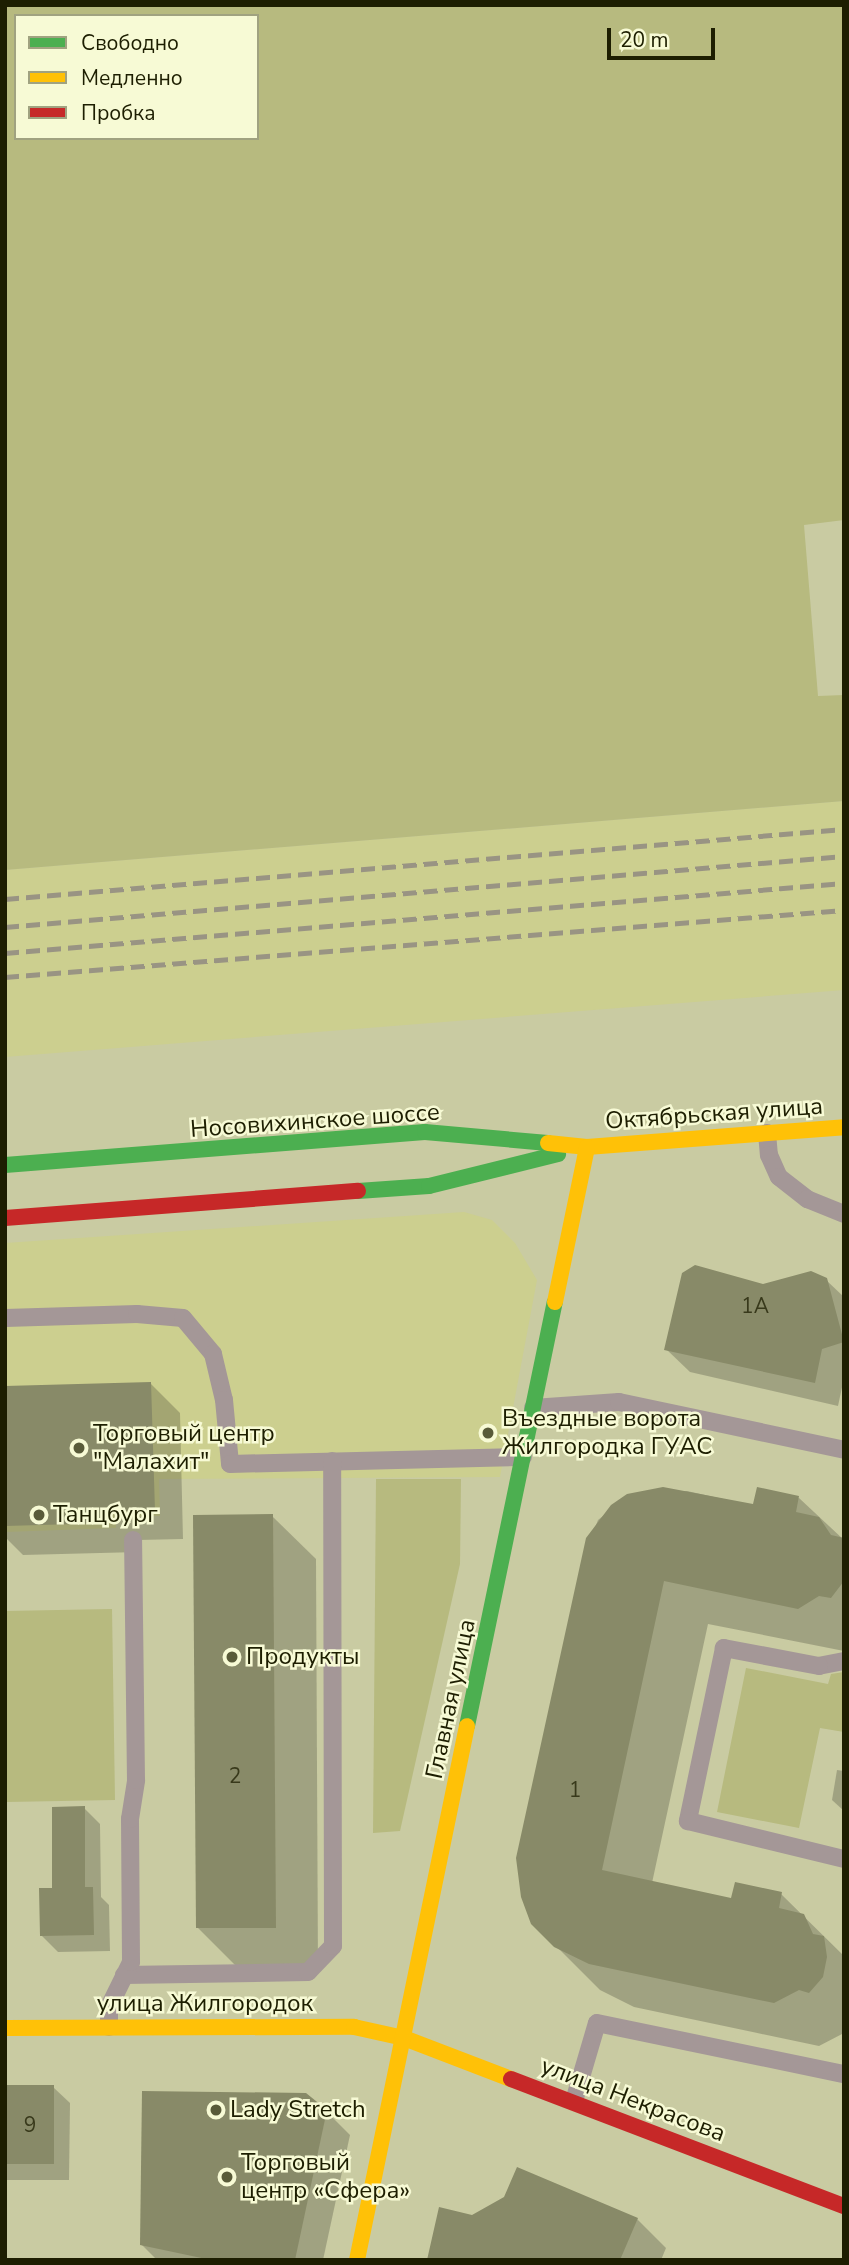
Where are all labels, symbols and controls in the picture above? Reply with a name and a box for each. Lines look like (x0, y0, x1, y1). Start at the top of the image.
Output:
legend (14, 14, 259, 140)
scale bar (611, 14, 720, 58)
text: 20 m (620, 26, 669, 54)
text: Свободно (81, 29, 179, 57)
text: Медленно (81, 64, 183, 92)
text: Пробка (81, 99, 155, 127)
street label: Октябрьская улица (604, 1092, 824, 1136)
street label: Носовихинское шоссе (189, 1098, 441, 1144)
house number: 1А (741, 1293, 769, 1319)
place label: Въездные ворота Жилгородка ГУАС (502, 1405, 712, 1461)
place label: Торговый центр "Малахит" (93, 1420, 275, 1476)
marker: Въездные ворота Жилгородка ГУАС (480, 1425, 496, 1441)
marker: Торговый центр "Малахит" (71, 1440, 87, 1456)
place label: Танцбург (53, 1501, 158, 1529)
marker: Танцбург (31, 1507, 47, 1523)
street label: Главная улица (420, 1617, 482, 1781)
place label: Продукты (246, 1643, 360, 1671)
marker: Продукты (224, 1649, 240, 1665)
house number: 2 (229, 1763, 241, 1789)
house number: 1 (569, 1777, 581, 1803)
street label: улица Жилгородок (97, 1990, 313, 2018)
street label: улица Некрасова (537, 2052, 729, 2148)
place label: Lady Stretch (230, 2096, 366, 2124)
marker: Lady Stretch (208, 2102, 224, 2118)
house number: 9 (24, 2112, 36, 2138)
place label: Торговый центр «Сфера» (241, 2149, 410, 2205)
marker: Торговый центр «Сфера» (219, 2169, 235, 2185)

